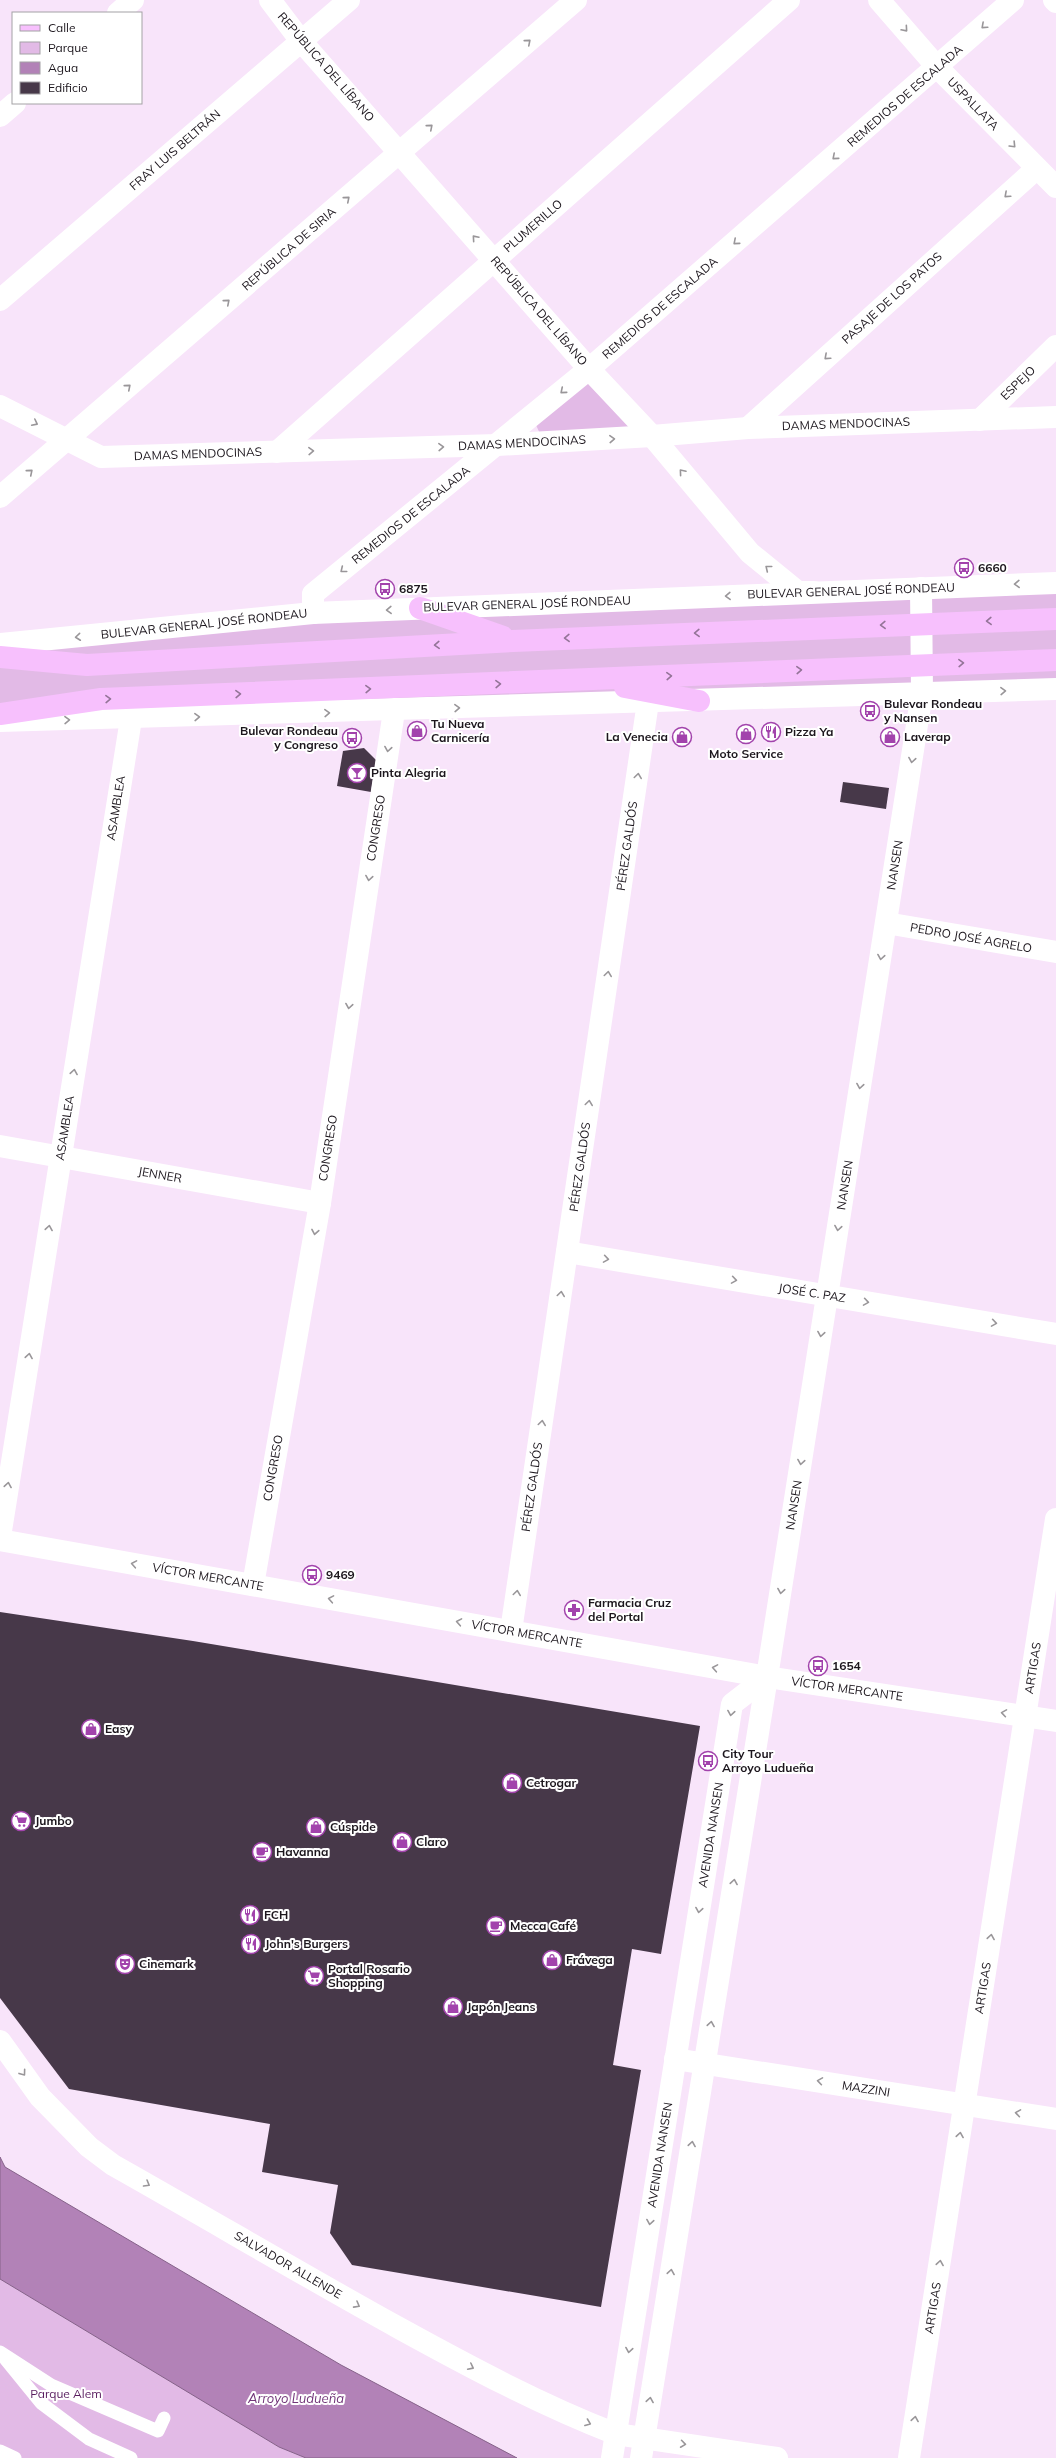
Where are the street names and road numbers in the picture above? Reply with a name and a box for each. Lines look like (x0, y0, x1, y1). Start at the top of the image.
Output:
street label: REPÚBLICA DEL LÍBANO (275, 9, 378, 124)
street label: REMEDIOS DE ESCALADA (844, 41, 965, 150)
street label: USPALLATA (944, 74, 1002, 133)
street label: FRAY LUIS BELTRÁN (126, 106, 223, 193)
street label: PLUMERILLO (500, 196, 565, 255)
street label: REPÚBLICA DE SIRIA (239, 204, 339, 294)
street label: PASAJE DE LOS PATOS (838, 249, 945, 347)
street label: REPÚBLICA DEL LÍBANO (488, 253, 591, 368)
street label: REMEDIOS DE ESCALADA (599, 253, 720, 362)
street label: ESPEJO (997, 362, 1038, 403)
street label: DAMAS MENDOCINAS (782, 414, 910, 433)
street label: DAMAS MENDOCINAS (458, 432, 586, 453)
street label: DAMAS MENDOCINAS (134, 444, 262, 463)
street label: REMEDIOS DE ESCALADA (349, 462, 473, 567)
street label: BULEVAR GENERAL JOSÉ RONDEAU (747, 579, 955, 602)
street label: BULEVAR GENERAL JOSÉ RONDEAU (423, 592, 631, 615)
street label: BULEVAR GENERAL JOSÉ RONDEAU (100, 605, 308, 642)
street label: ASAMBLEA (103, 774, 128, 842)
street label: CONGRESO (363, 794, 388, 862)
street label: PÉREZ GALDÓS (613, 800, 640, 892)
street label: NANSEN (883, 839, 906, 891)
street label: PEDRO JOSÉ AGRELO (909, 919, 1033, 956)
street label: ASAMBLEA (52, 1094, 77, 1162)
street label: CONGRESO (315, 1114, 340, 1182)
street label: PÉREZ GALDÓS (566, 1121, 593, 1213)
street label: NANSEN (833, 1159, 856, 1211)
street label: JENNER (137, 1163, 183, 1186)
street label: JOSÉ C. PAZ (777, 1280, 847, 1305)
street label: CONGRESO (259, 1434, 286, 1502)
street label: PÉREZ GALDÓS (518, 1441, 545, 1533)
street label: NANSEN (782, 1479, 805, 1531)
street label: VÍCTOR MERCANTE (151, 1559, 265, 1594)
street label: VÍCTOR MERCANTE (470, 1616, 584, 1651)
street label: ARTIGAS (1021, 1641, 1044, 1695)
street label: VÍCTOR MERCANTE (790, 1673, 904, 1704)
street label: AVENIDA NANSEN (695, 1781, 726, 1889)
street label: ARTIGAS (971, 1961, 994, 2015)
street label: MAZZINI (841, 2077, 891, 2100)
street label: AVENIDA NANSEN (644, 2101, 675, 2209)
street label: SALVADOR ALLENDE (232, 2228, 345, 2302)
street label: ARTIGAS (921, 2281, 944, 2335)

